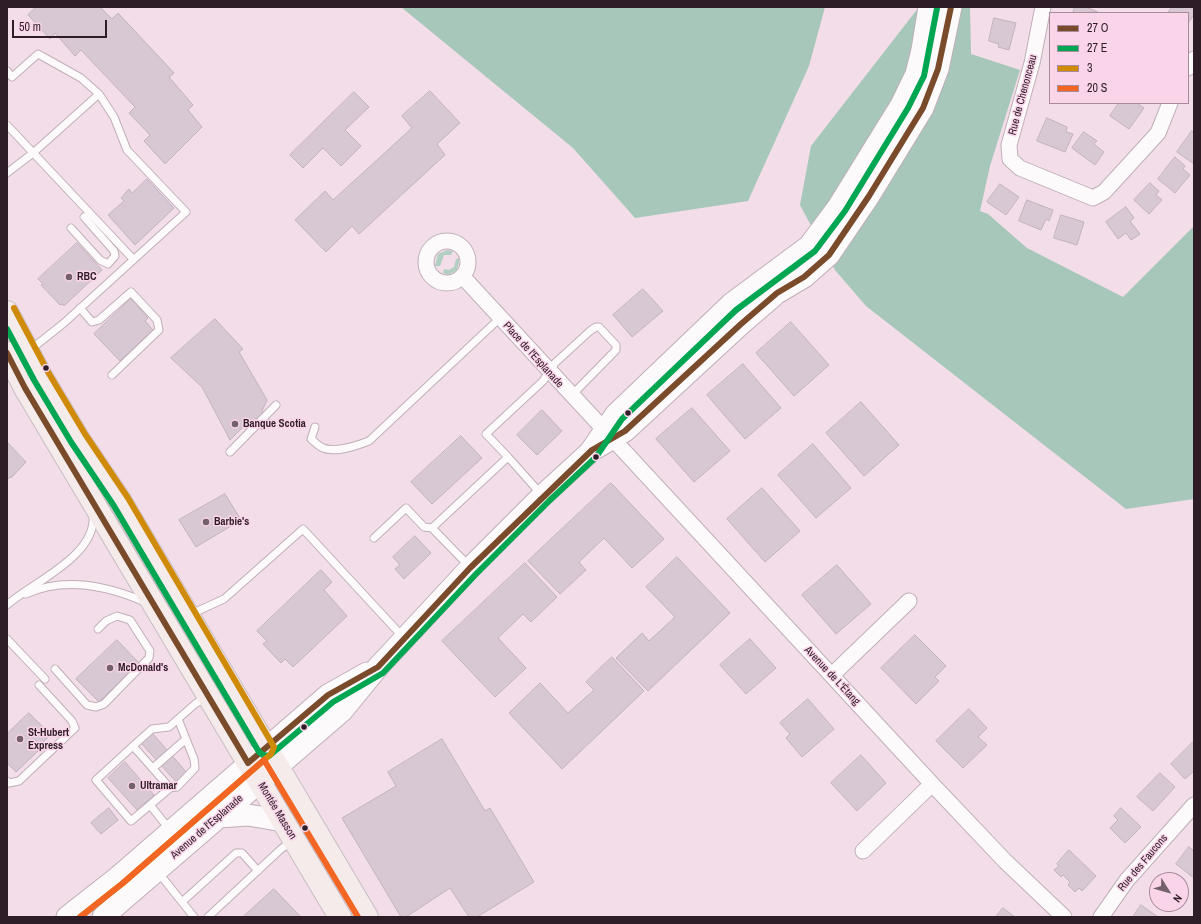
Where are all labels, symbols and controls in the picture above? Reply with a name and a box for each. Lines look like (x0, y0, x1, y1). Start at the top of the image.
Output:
scale bar (14, 12, 109, 38)
legend (1049, 12, 1189, 104)
text: 50 m (19, 19, 41, 35)
text: 27 O (1087, 20, 1108, 36)
text: 27 E (1087, 40, 1107, 56)
street label: Rue de Chenonceau (1006, 53, 1040, 137)
text: 3 (1087, 60, 1092, 76)
text: 20 S (1087, 80, 1107, 96)
place label: RBC (77, 270, 97, 284)
marker: RBC (64, 272, 74, 282)
street label: Place de l'Esplanade (500, 319, 566, 391)
unlabelled marker (41, 363, 51, 373)
unlabelled marker (623, 408, 633, 418)
place label: Banque Scotia (243, 417, 306, 431)
marker: Banque Scotia (230, 419, 240, 429)
unlabelled marker (591, 452, 601, 462)
place label: Barbie's (214, 515, 249, 529)
marker: Barbie's (201, 517, 211, 527)
street label: Avenue de L'Étang (801, 644, 863, 708)
place label: McDonald's (118, 661, 168, 675)
marker: McDonald's (105, 663, 115, 673)
unlabelled marker (299, 722, 309, 732)
place label: St-Hubert Express (28, 726, 69, 752)
marker: St-Hubert Express (15, 734, 25, 744)
place label: Ultramar (140, 779, 177, 793)
street label: Montée Masson (255, 780, 299, 842)
marker: Ultramar (127, 781, 137, 791)
street label: Avenue de l'Esplanade (168, 792, 246, 862)
unlabelled marker (300, 823, 310, 833)
street label: Rue des Faucons (1115, 832, 1171, 894)
north arrow (1149, 872, 1189, 912)
text: N (1170, 892, 1185, 905)

